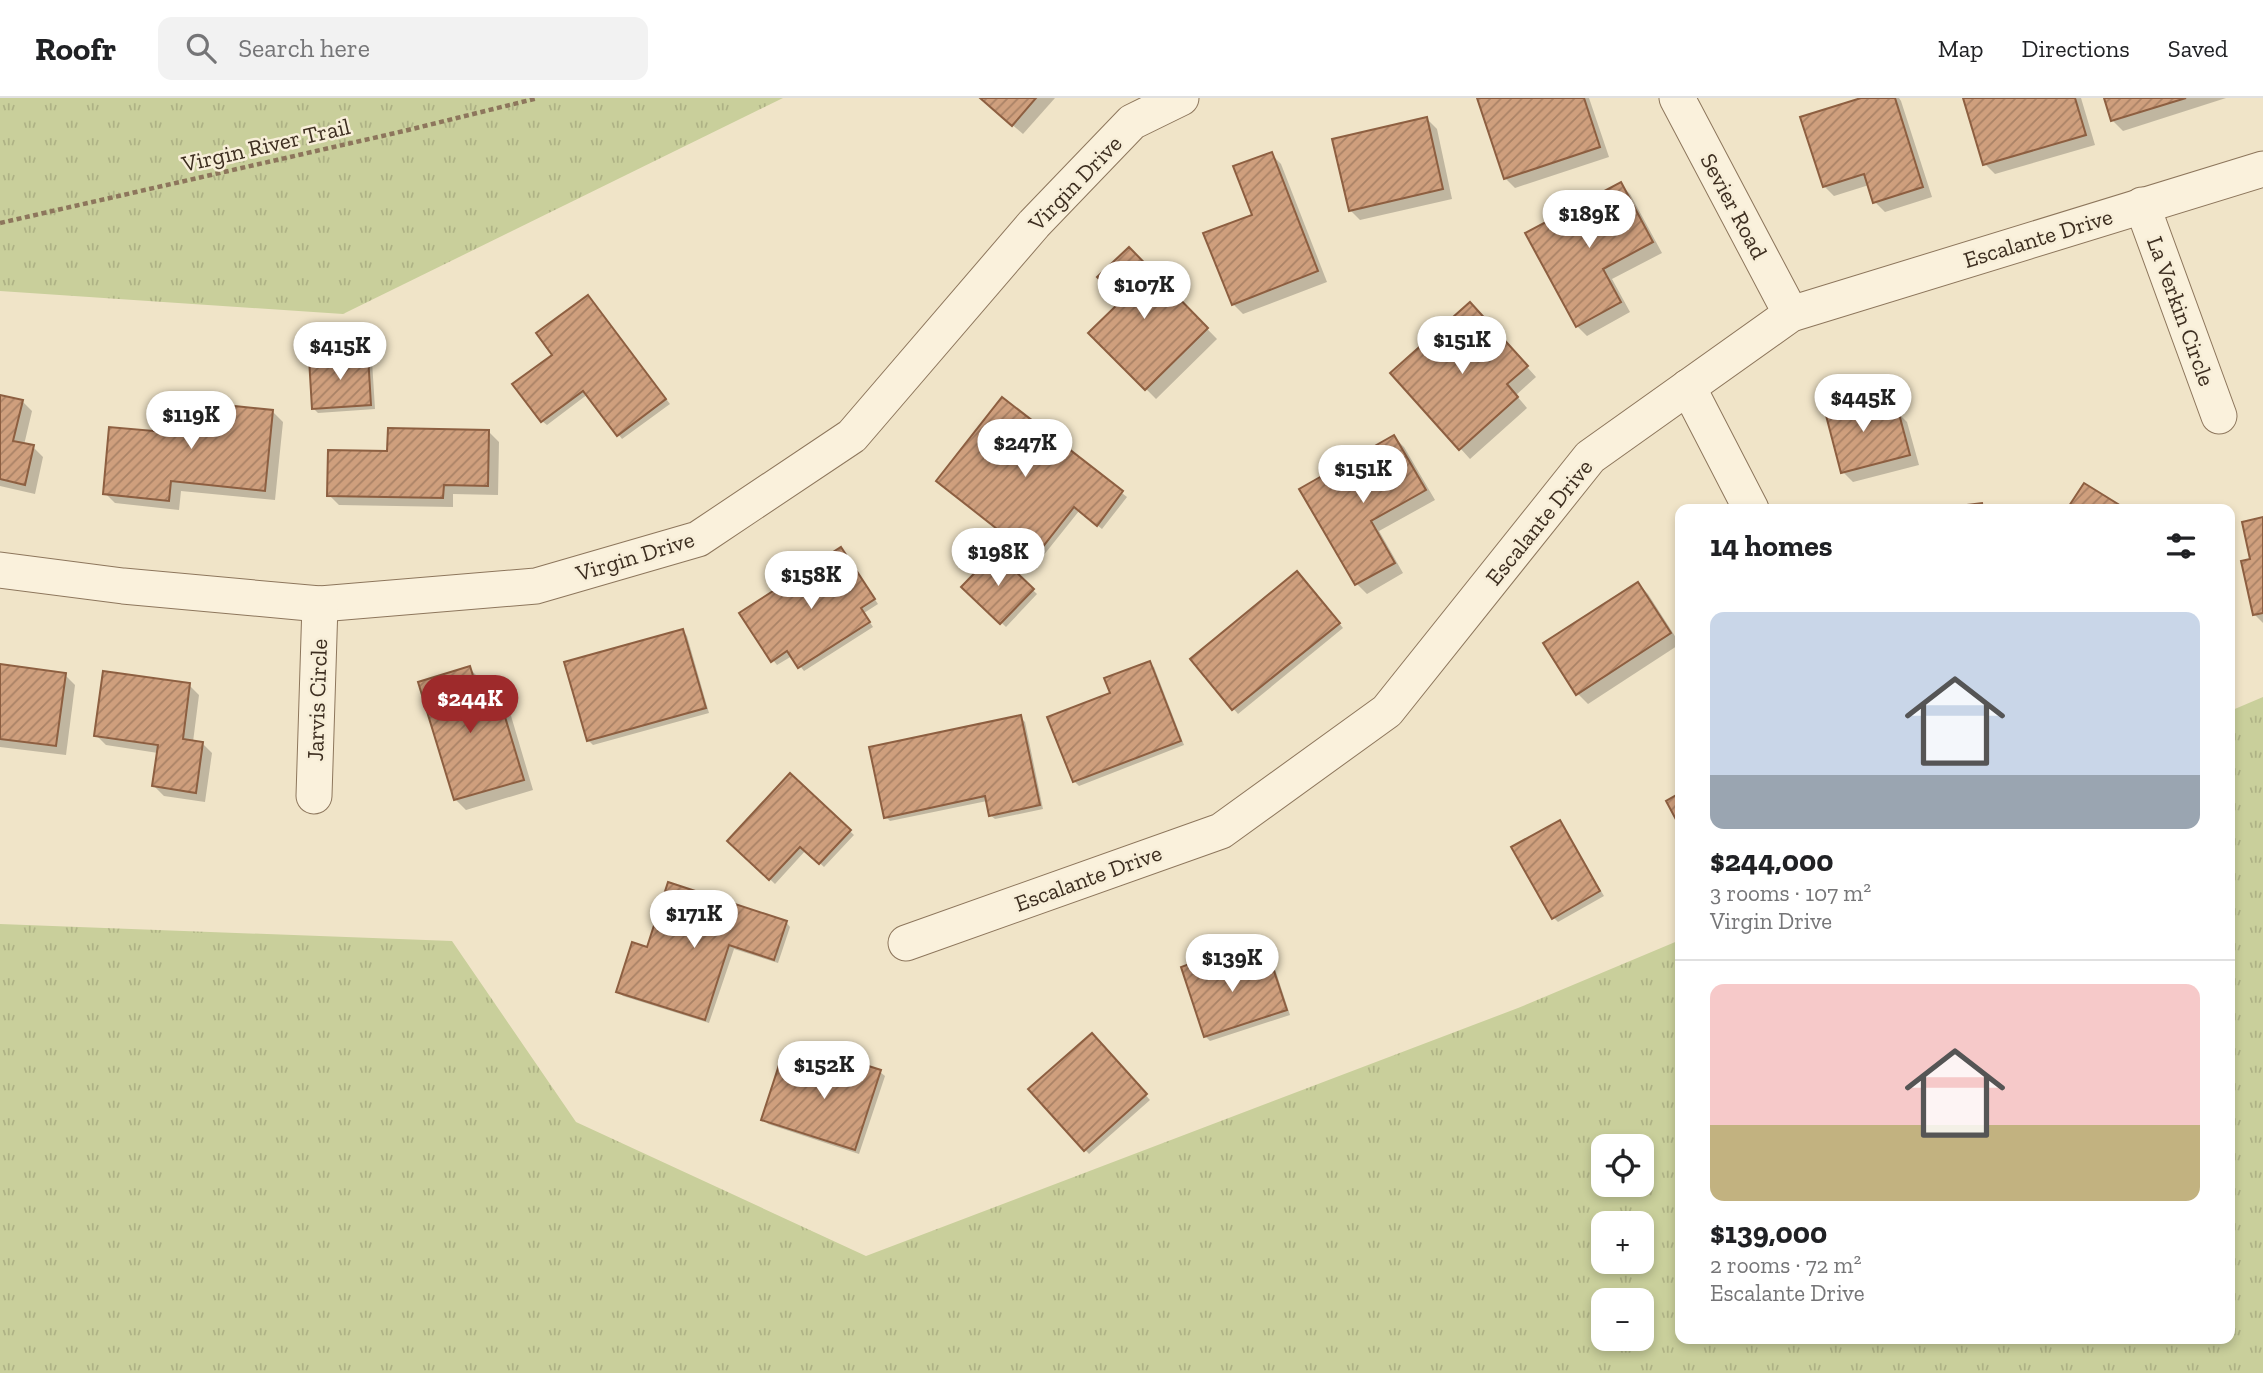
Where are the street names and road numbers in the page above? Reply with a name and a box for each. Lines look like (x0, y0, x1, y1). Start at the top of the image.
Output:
street label: Virgin River Trail (178, 112, 353, 178)
street label: Virgin Drive (1022, 129, 1127, 237)
street label: Sevier Road (1695, 148, 1774, 264)
street label: Escalante Drive (1960, 202, 2116, 274)
street label: La Verkin Circle (2141, 232, 2221, 390)
street label: Escalante Drive (1480, 453, 1598, 591)
street label: Virgin Drive (572, 525, 697, 588)
street label: Jarvis Circle (301, 638, 333, 762)
street label: Escalante Drive (1011, 838, 1165, 918)

